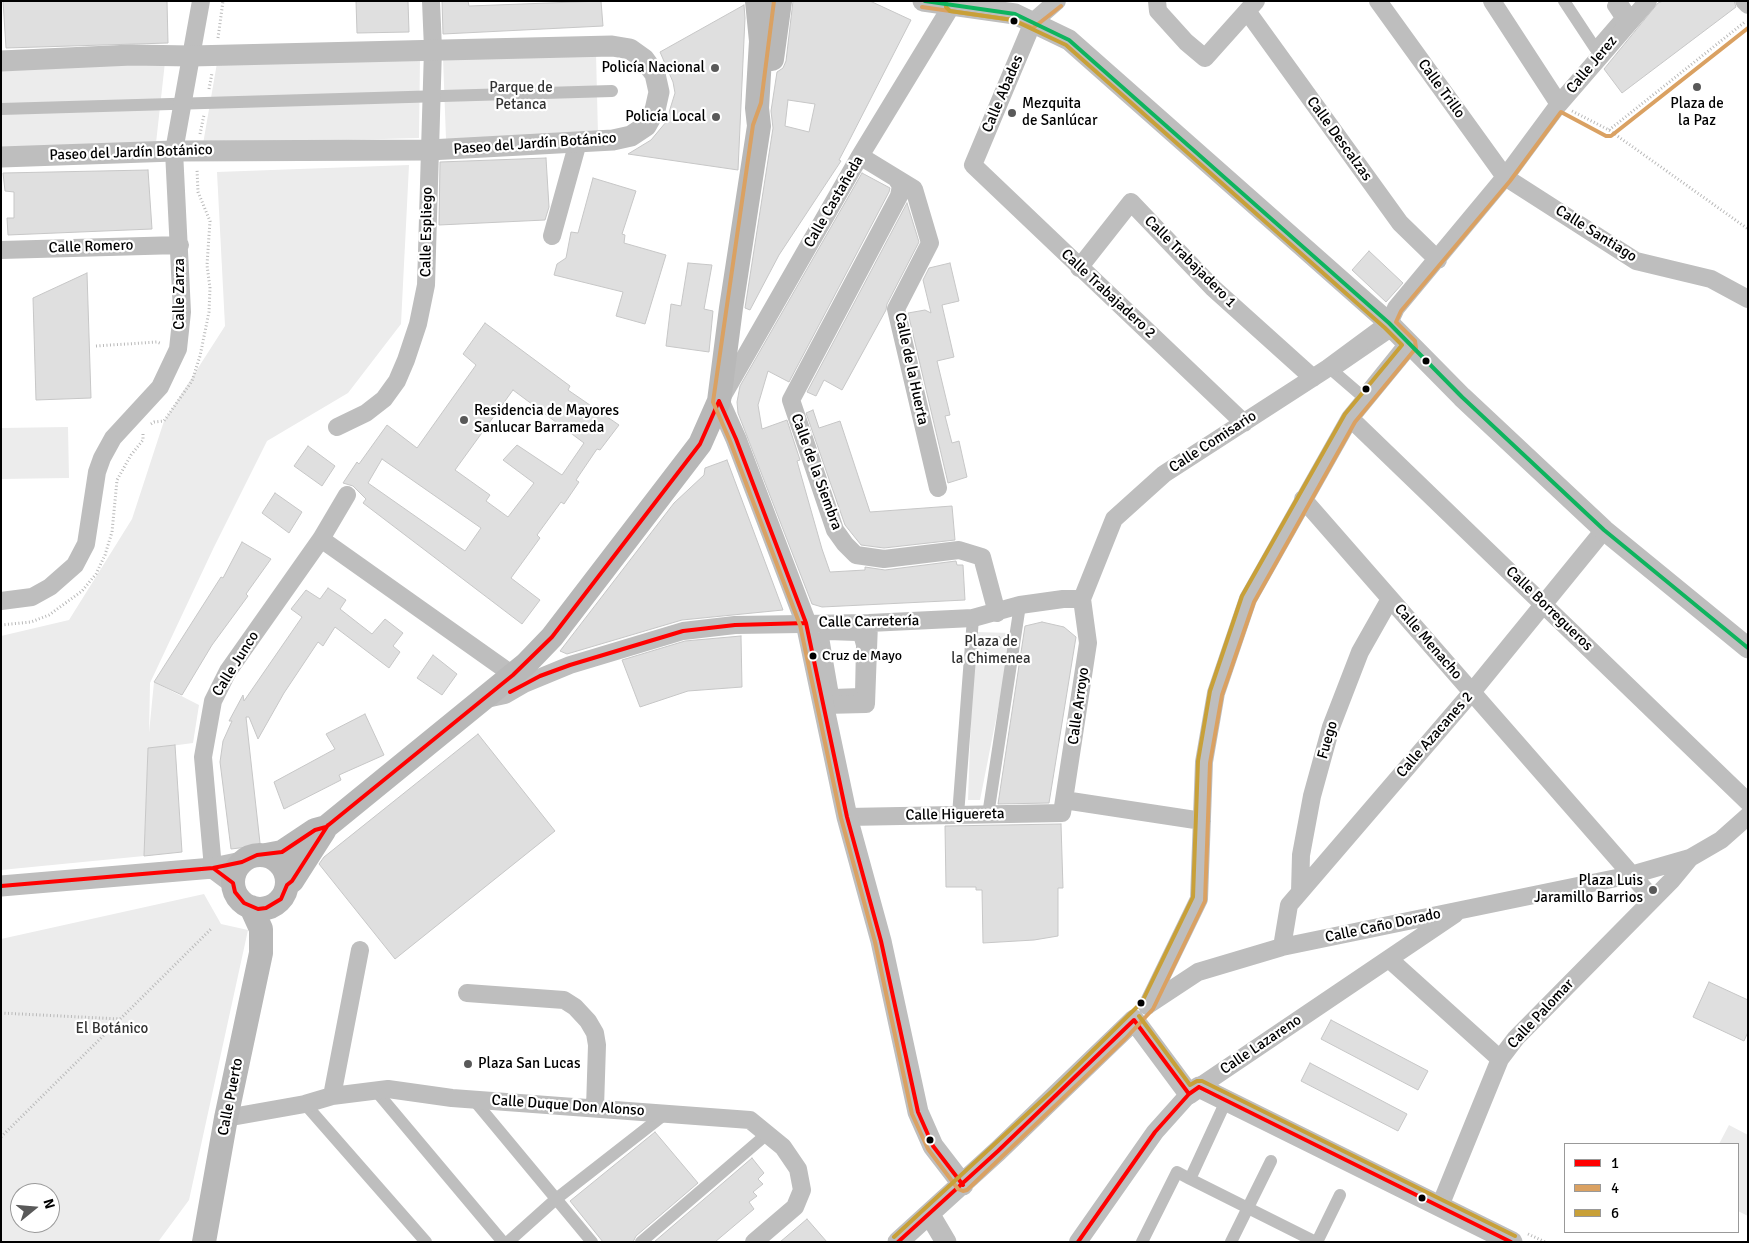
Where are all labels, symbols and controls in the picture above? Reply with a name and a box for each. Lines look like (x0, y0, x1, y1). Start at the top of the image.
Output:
unlabelled marker (1009, 16, 1019, 26)
street label: Calle Jerez (1563, 33, 1621, 97)
street label: Calle Abades (979, 53, 1027, 135)
street label: Calle Trillo (1414, 56, 1468, 122)
place label: Policía Nacional (601, 59, 705, 77)
marker: Policía Nacional (709, 62, 721, 74)
park label: Parque de Petanca (489, 79, 553, 114)
marker: Plaza de la Paz (1691, 81, 1703, 93)
street label: Calle Descalzas (1302, 93, 1376, 185)
place label: Mezquita de Sanlúcar (1022, 95, 1097, 130)
place label: Plaza de la Paz (1670, 95, 1724, 130)
marker: Mezquita de Sanlúcar (1006, 107, 1018, 119)
place label: Policía Local (625, 108, 706, 126)
marker: Policía Local (710, 111, 722, 123)
street label: Paseo del Jardín Botánico (453, 129, 617, 159)
street label: Paseo del Jardín Botánico (49, 141, 213, 165)
street label: Calle Castañeda (800, 153, 868, 251)
street label: Calle Espliego (417, 187, 437, 277)
street label: Calle Santiago (1552, 202, 1640, 266)
street label: Calle Trabajadero 1 (1140, 212, 1240, 312)
street label: Calle Romero (48, 237, 134, 257)
street label: Calle Trabajadero 2 (1057, 246, 1159, 342)
street label: Calle Zarza (171, 258, 189, 330)
street label: Calle de la Huerta (890, 311, 932, 427)
unlabelled marker (1421, 356, 1431, 366)
unlabelled marker (1361, 384, 1371, 394)
place label: Residencia de Mayores Sanlucar Barrameda (474, 402, 619, 437)
street label: Calle Comisario (1166, 407, 1260, 477)
street label: Calle de la Siembra (787, 411, 845, 533)
marker: Residencia de Mayores Sanlucar Barrameda (458, 414, 470, 426)
street label: Calle Borregueros (1502, 563, 1596, 655)
street label: Calle Menacho (1390, 601, 1466, 683)
street label: Calle Carretería (818, 612, 920, 632)
street label: Calle Junco (209, 628, 263, 700)
park label: Plaza de la Chimenea (951, 633, 1031, 668)
place label: Cruz de Mayo (822, 648, 902, 664)
marker: Cruz de Mayo (808, 651, 818, 661)
street label: Calle Arroyo (1065, 666, 1093, 746)
street label: Calle Azacanes 2 (1393, 688, 1477, 782)
street label: Fuego (1314, 719, 1342, 761)
street label: Calle Higuereta (905, 805, 1005, 825)
place label: Plaza Luis Jaramillo Barrios (1534, 872, 1643, 907)
marker: Plaza Luis Jaramillo Barrios (1647, 884, 1659, 896)
street label: Calle Caño Dorado (1323, 905, 1443, 947)
street label: Calle Palomar (1504, 975, 1578, 1053)
unlabelled marker (1136, 998, 1146, 1008)
street label: Calle Lazareno (1217, 1011, 1305, 1079)
park label: El Botánico (76, 1020, 148, 1038)
place label: Plaza San Lucas (478, 1055, 580, 1073)
street label: Calle Puerto (215, 1057, 247, 1137)
marker: Plaza San Lucas (462, 1058, 474, 1070)
street label: Calle Duque Don Alonso (491, 1092, 645, 1120)
unlabelled marker (925, 1135, 935, 1145)
legend (1564, 1143, 1739, 1233)
text: 1 (1611, 1154, 1619, 1172)
text: 4 (1611, 1179, 1619, 1197)
north arrow (10, 1183, 60, 1233)
unlabelled marker (1417, 1193, 1427, 1203)
text: N (39, 1197, 58, 1211)
text: 6 (1611, 1204, 1619, 1222)

